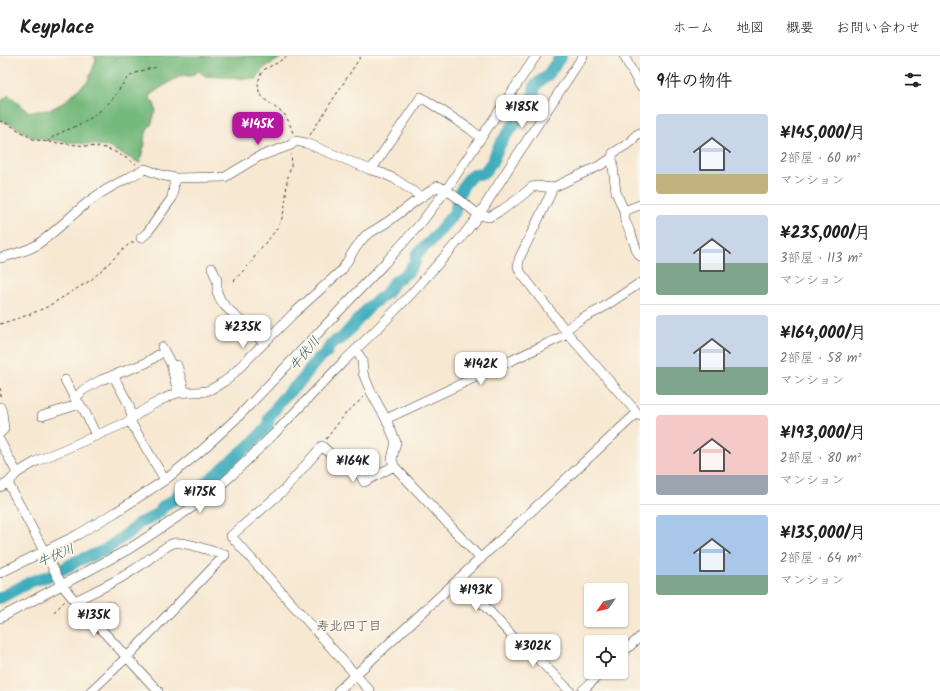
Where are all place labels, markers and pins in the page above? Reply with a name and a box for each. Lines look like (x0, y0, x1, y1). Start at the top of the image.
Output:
pin: ¥185K (494, 95, 550, 129)
pin: ¥145K (230, 112, 286, 146)
pin: ¥235K (215, 315, 271, 349)
pin: ¥142K (453, 352, 509, 386)
pin: ¥164K (325, 449, 381, 483)
pin: ¥175K (172, 480, 228, 514)
pin: ¥193K (448, 578, 504, 612)
pin: ¥135K (66, 603, 122, 637)
pin: ¥302K (505, 634, 561, 668)

